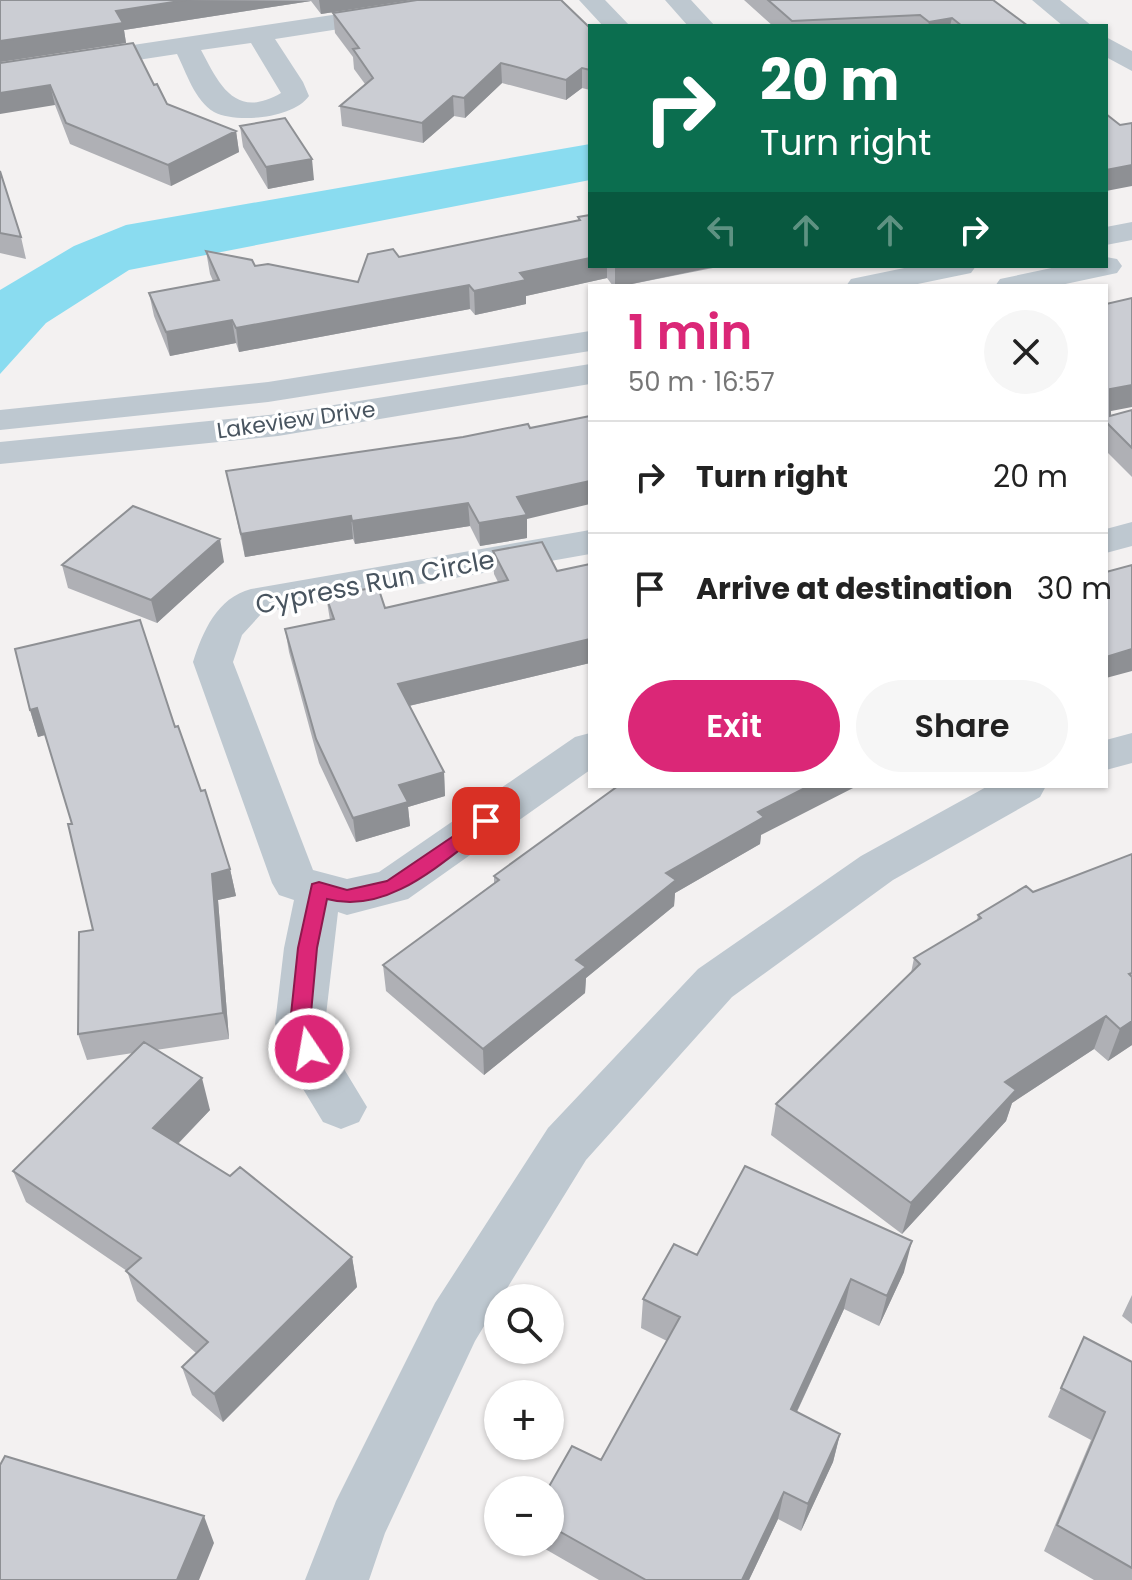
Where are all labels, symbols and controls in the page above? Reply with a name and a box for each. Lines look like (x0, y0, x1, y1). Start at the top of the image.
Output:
text: 20 m (760, 41, 900, 120)
icon: right (628, 56, 732, 160)
text: Turn right (760, 117, 931, 168)
icon: left (700, 208, 744, 252)
icon: ahead (784, 208, 828, 252)
icon: ahead (868, 208, 912, 252)
icon: right (952, 208, 996, 252)
text: 1 min (628, 299, 752, 366)
button: close (984, 310, 1068, 394)
text: 50 m · 16:57 (628, 364, 775, 400)
street label: Lakeview Drive (215, 394, 377, 446)
icon: right (628, 455, 672, 499)
text: Turn right (696, 455, 848, 498)
text: 20 m (993, 455, 1068, 498)
street label: Cypress Run Circle (252, 541, 498, 623)
icon: arrive (628, 567, 672, 611)
text: Arrive at destination (696, 567, 1013, 610)
text: 30 m (1037, 567, 1112, 610)
button: Exit (628, 680, 840, 772)
button: Share (856, 680, 1068, 772)
pin (452, 787, 520, 855)
icon: arrive (464, 799, 508, 843)
position arrow (267, 1007, 351, 1091)
map controls (484, 1284, 564, 1556)
button: search (484, 1284, 564, 1364)
button: + (484, 1380, 564, 1460)
button: − (484, 1476, 564, 1556)

